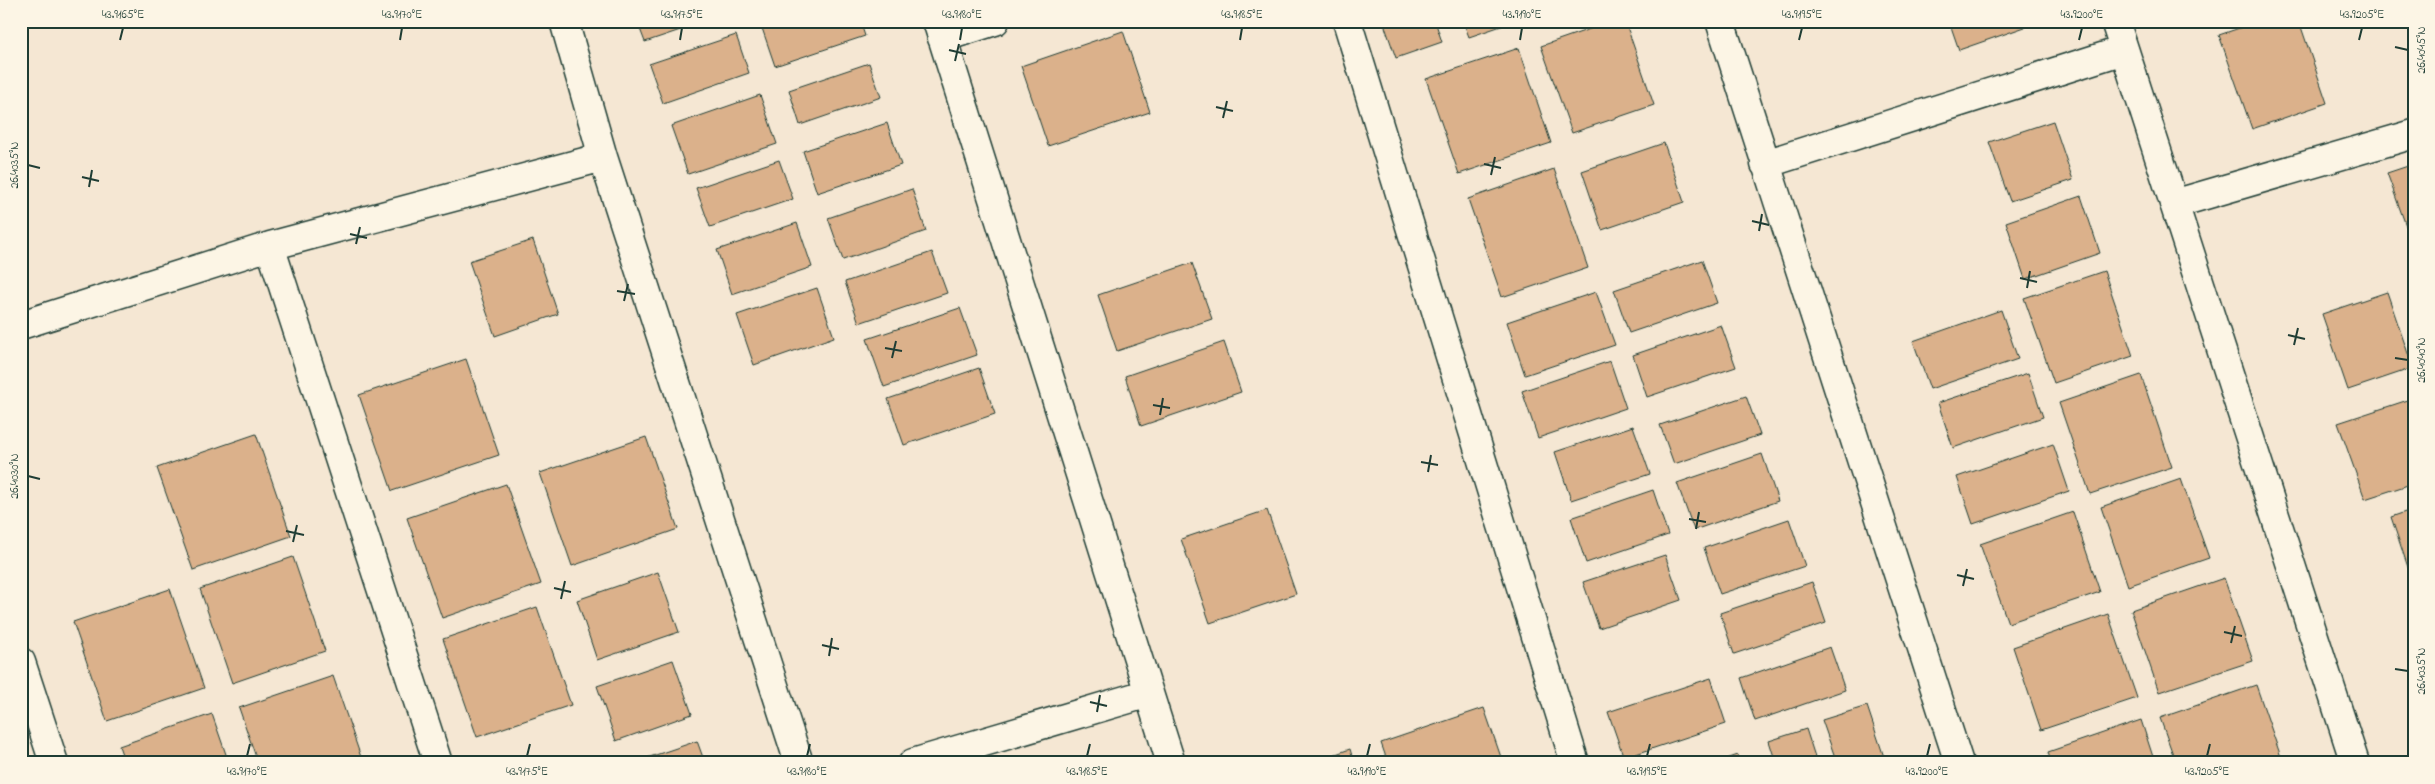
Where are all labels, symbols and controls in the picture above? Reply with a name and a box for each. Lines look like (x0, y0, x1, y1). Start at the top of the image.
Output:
text: 43.9165°E (102, 6, 144, 24)
text: 43.9170°E (382, 6, 422, 24)
text: 43.9175°E (661, 6, 703, 24)
text: 43.9180°E (942, 6, 982, 24)
text: 43.9185°E (1221, 6, 1263, 24)
text: 43.9190°E (1502, 6, 1542, 24)
text: 43.9195°E (1782, 6, 1822, 24)
text: 43.9200°E (2061, 6, 2103, 24)
text: 43.9205°E (2340, 6, 2384, 24)
text: 26.4045°N (2413, 27, 2431, 73)
text: 26.4035°N (6, 142, 24, 188)
text: 26.4040°N (2413, 337, 2431, 383)
text: 26.4030°N (6, 453, 24, 499)
text: 26.4035°N (2413, 648, 2431, 694)
text: 43.9170°E (227, 763, 267, 781)
text: 43.9175°E (506, 763, 548, 781)
text: 43.9180°E (787, 763, 827, 781)
text: 43.9185°E (1066, 763, 1108, 781)
text: 43.9190°E (1347, 763, 1387, 781)
text: 43.9195°E (1627, 763, 1667, 781)
text: 43.9200°E (1906, 763, 1948, 781)
text: 43.9205°E (2185, 763, 2229, 781)

